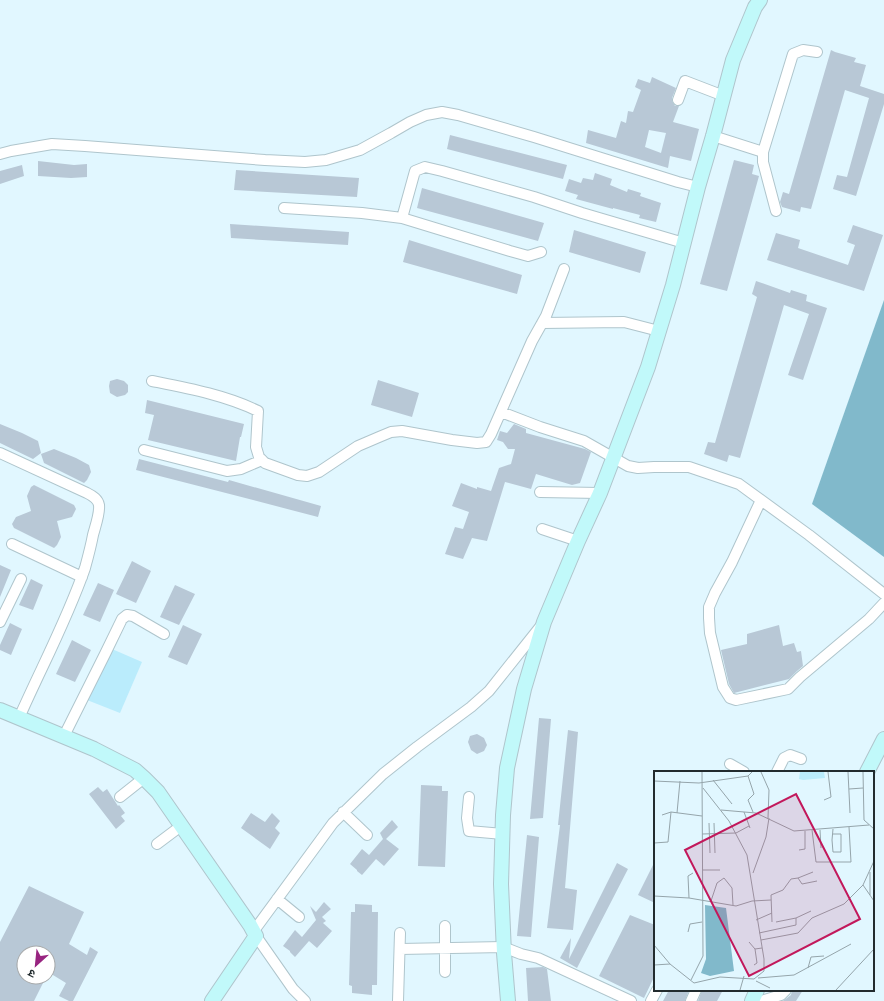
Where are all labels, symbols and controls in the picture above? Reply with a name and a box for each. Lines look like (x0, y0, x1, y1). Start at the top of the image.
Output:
inset map (654, 771, 874, 991)
north arrow (16, 945, 56, 985)
text: उ (25, 967, 37, 981)

